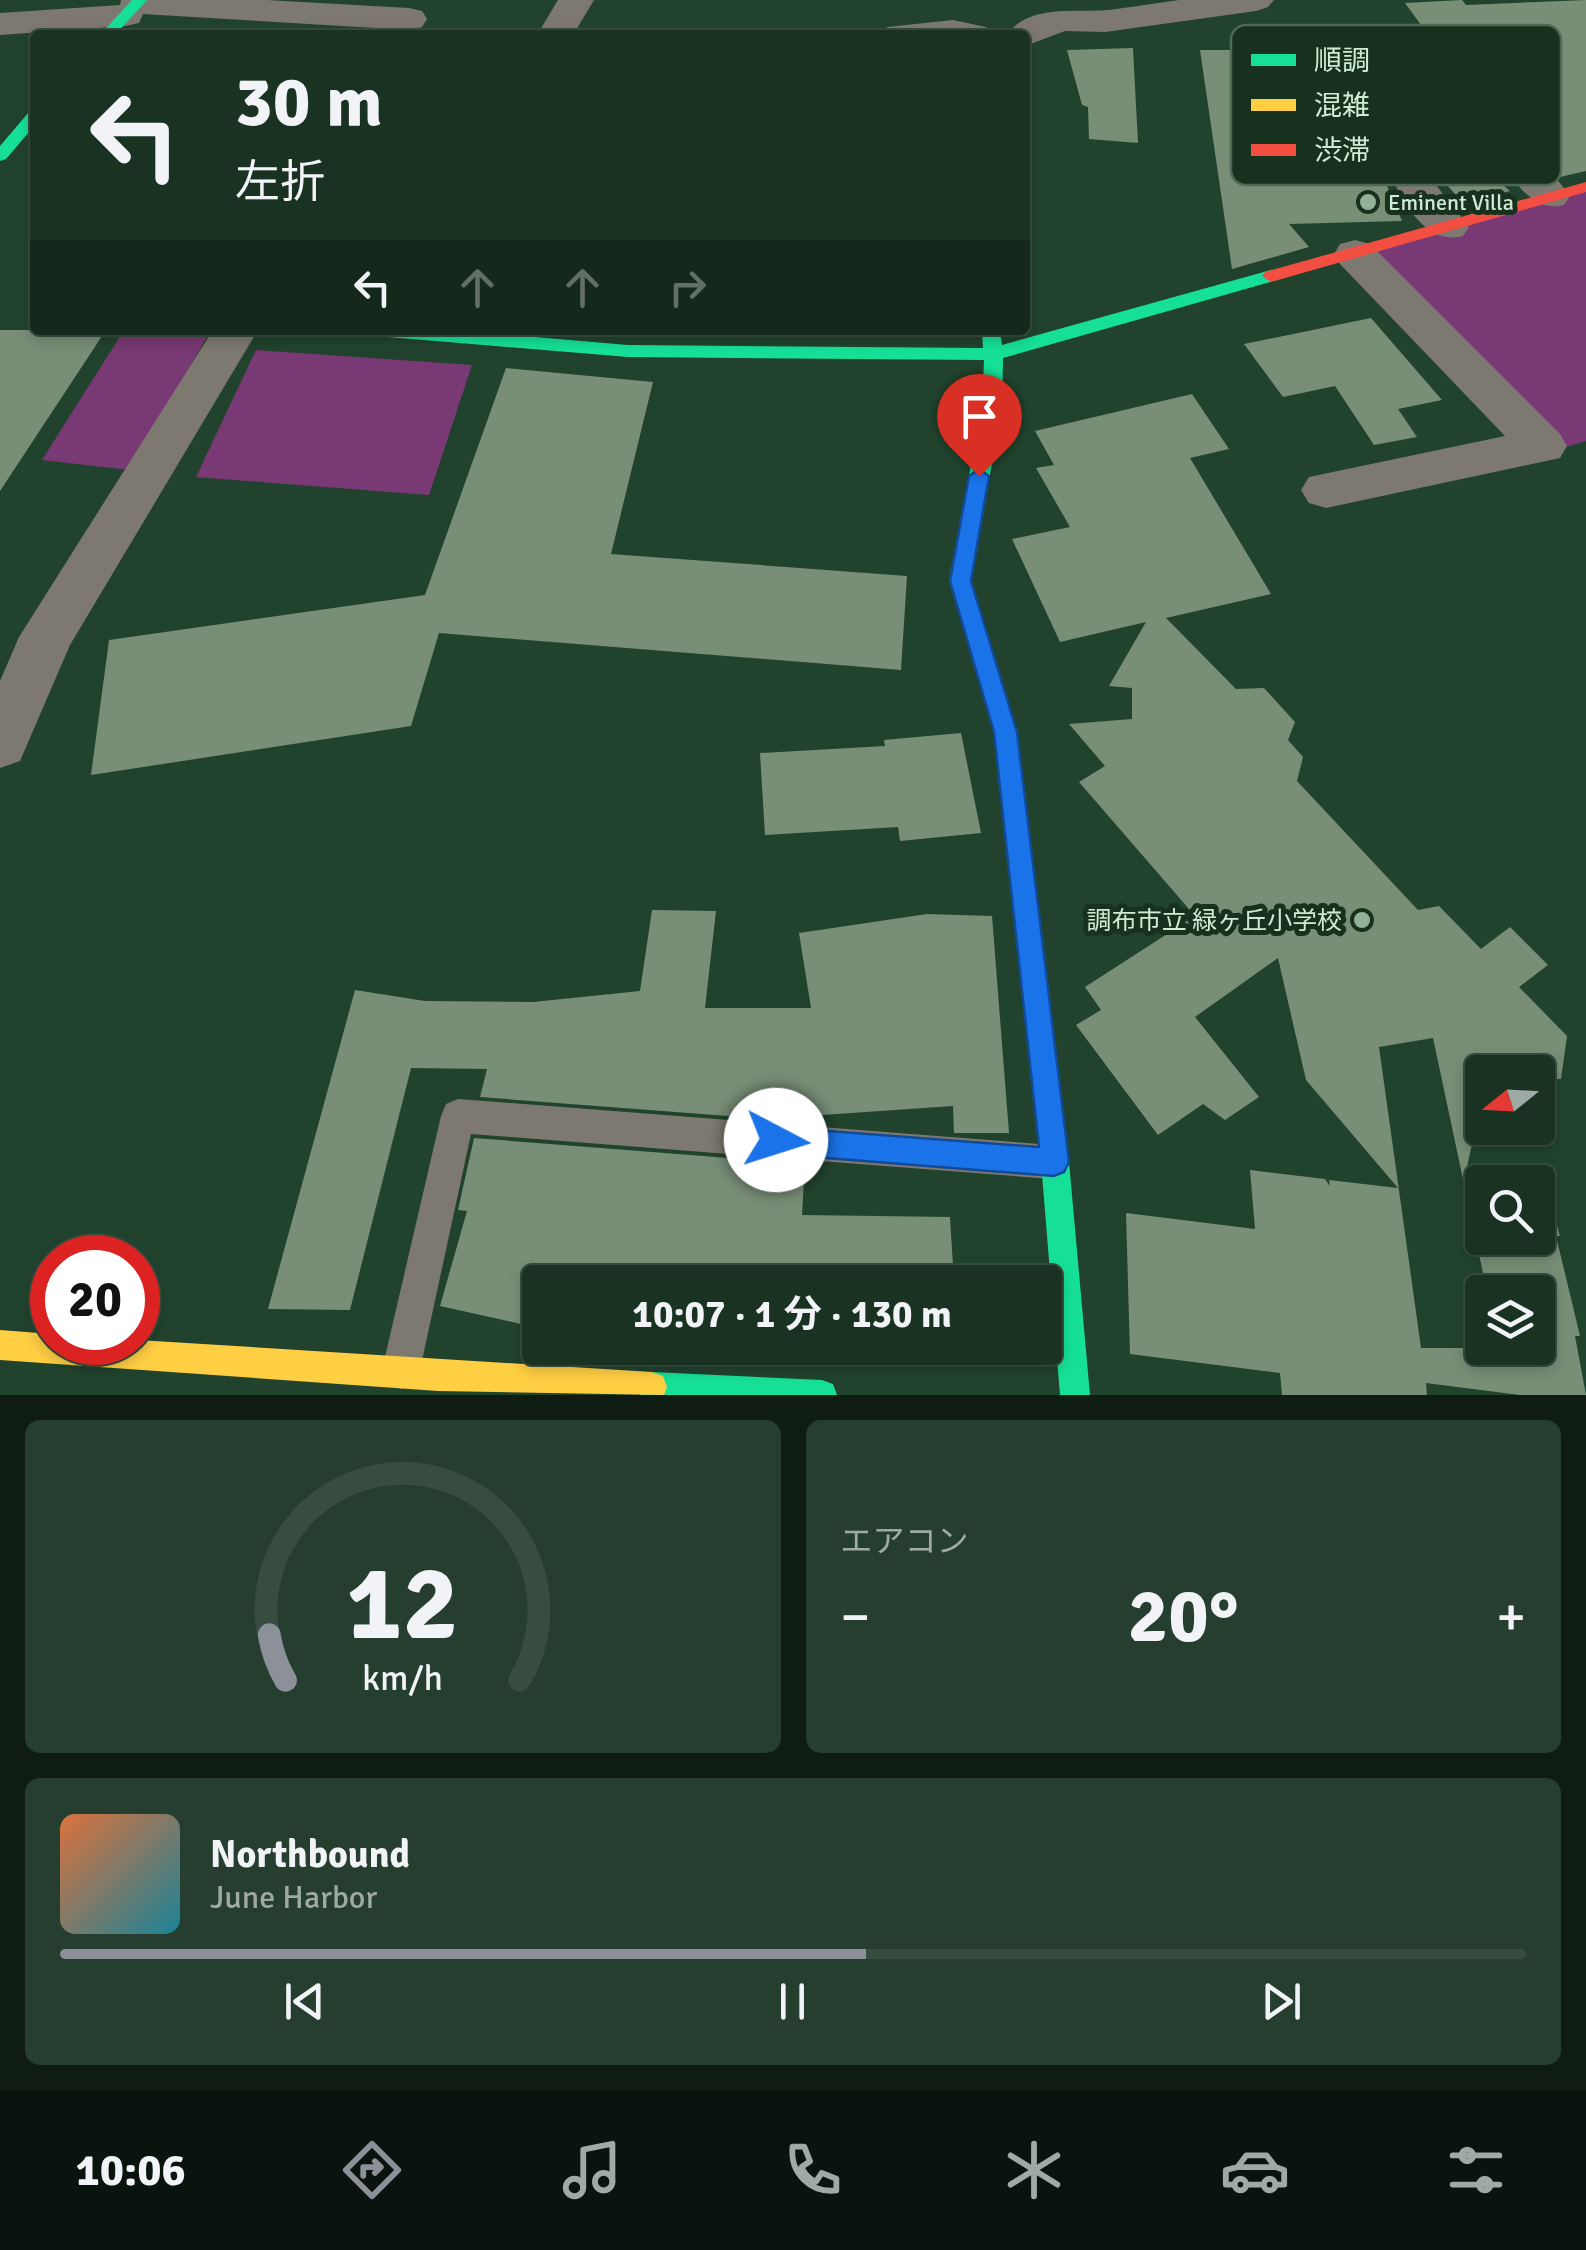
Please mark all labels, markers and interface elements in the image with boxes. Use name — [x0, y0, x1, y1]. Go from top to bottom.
legend — [1231, 25, 1561, 185]
text: 順調 — [1314, 44, 1370, 78]
text: 30 m — [235, 59, 383, 145]
icon: left — [70, 70, 200, 200]
text: 混雑 — [1314, 89, 1370, 123]
text: 渋滞 — [1314, 134, 1370, 168]
text: 左折 — [235, 155, 325, 210]
place label: Eminent Villa — [1388, 189, 1514, 216]
marker: Eminent Villa — [1357, 191, 1379, 213]
icon: left — [345, 260, 400, 315]
icon: ahead — [450, 260, 505, 315]
icon: ahead — [555, 260, 610, 315]
icon: right — [660, 260, 715, 315]
pin — [937, 374, 1022, 477]
icon: arrive — [952, 389, 1007, 444]
place label: 調布市立 緑ヶ丘小学校 — [1086, 905, 1342, 936]
marker: 調布市立 緑ヶ丘小学校 — [1351, 909, 1373, 931]
north arrow — [1465, 1055, 1555, 1145]
map controls — [1465, 1055, 1555, 1365]
position arrow — [724, 1088, 828, 1192]
button: search — [1465, 1165, 1555, 1255]
speed limit sign: 20 — [30, 1235, 160, 1365]
button: layers — [1465, 1275, 1555, 1365]
text: 10:07 · 1 分 · 130 m — [632, 1291, 952, 1338]
text: エアコン — [841, 1522, 969, 1561]
text: 12 — [347, 1540, 459, 1668]
text: 20° — [1128, 1570, 1239, 1663]
text: − — [841, 1583, 870, 1651]
text: + — [1496, 1583, 1526, 1651]
text: km/h — [362, 1656, 443, 1700]
text: Northbound — [210, 1831, 410, 1878]
text: June Harbor — [210, 1878, 377, 1917]
icon: previous — [277, 1974, 332, 2029]
icon: pause — [765, 1974, 820, 2029]
icon: next — [1254, 1974, 1309, 2029]
icon: directions — [337, 2135, 407, 2205]
icon: music — [557, 2135, 627, 2205]
icon: phone — [778, 2135, 848, 2205]
icon: climate — [999, 2135, 1069, 2205]
icon: car — [1220, 2135, 1290, 2205]
icon: filters — [1441, 2135, 1511, 2205]
text: 10:06 — [75, 2143, 186, 2198]

